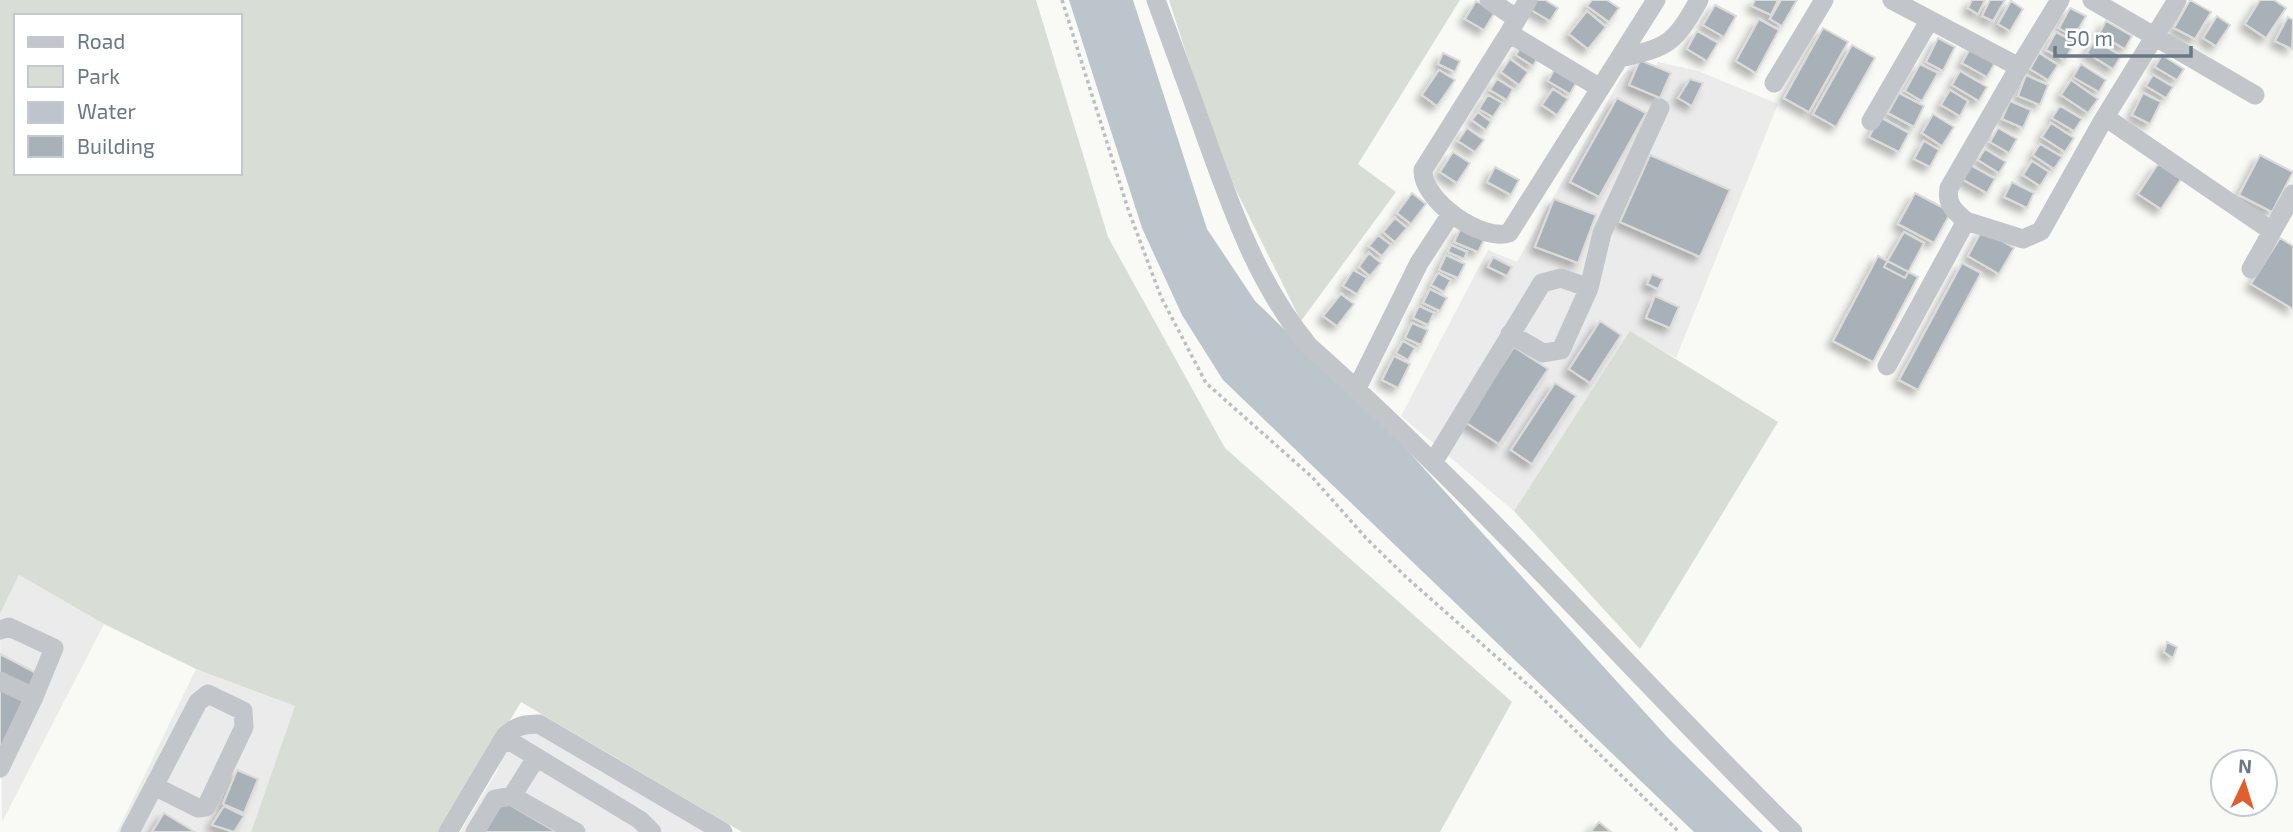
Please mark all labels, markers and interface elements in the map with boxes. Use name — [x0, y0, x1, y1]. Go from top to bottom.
legend — [14, 14, 242, 175]
scale bar — [2055, 14, 2192, 58]
text: 50 m — [2066, 25, 2113, 50]
text: Road — [77, 28, 125, 53]
text: Park — [77, 63, 120, 88]
text: Water — [77, 98, 136, 123]
text: Building — [77, 133, 155, 158]
north arrow — [2209, 748, 2279, 818]
text: N — [2238, 754, 2253, 777]

